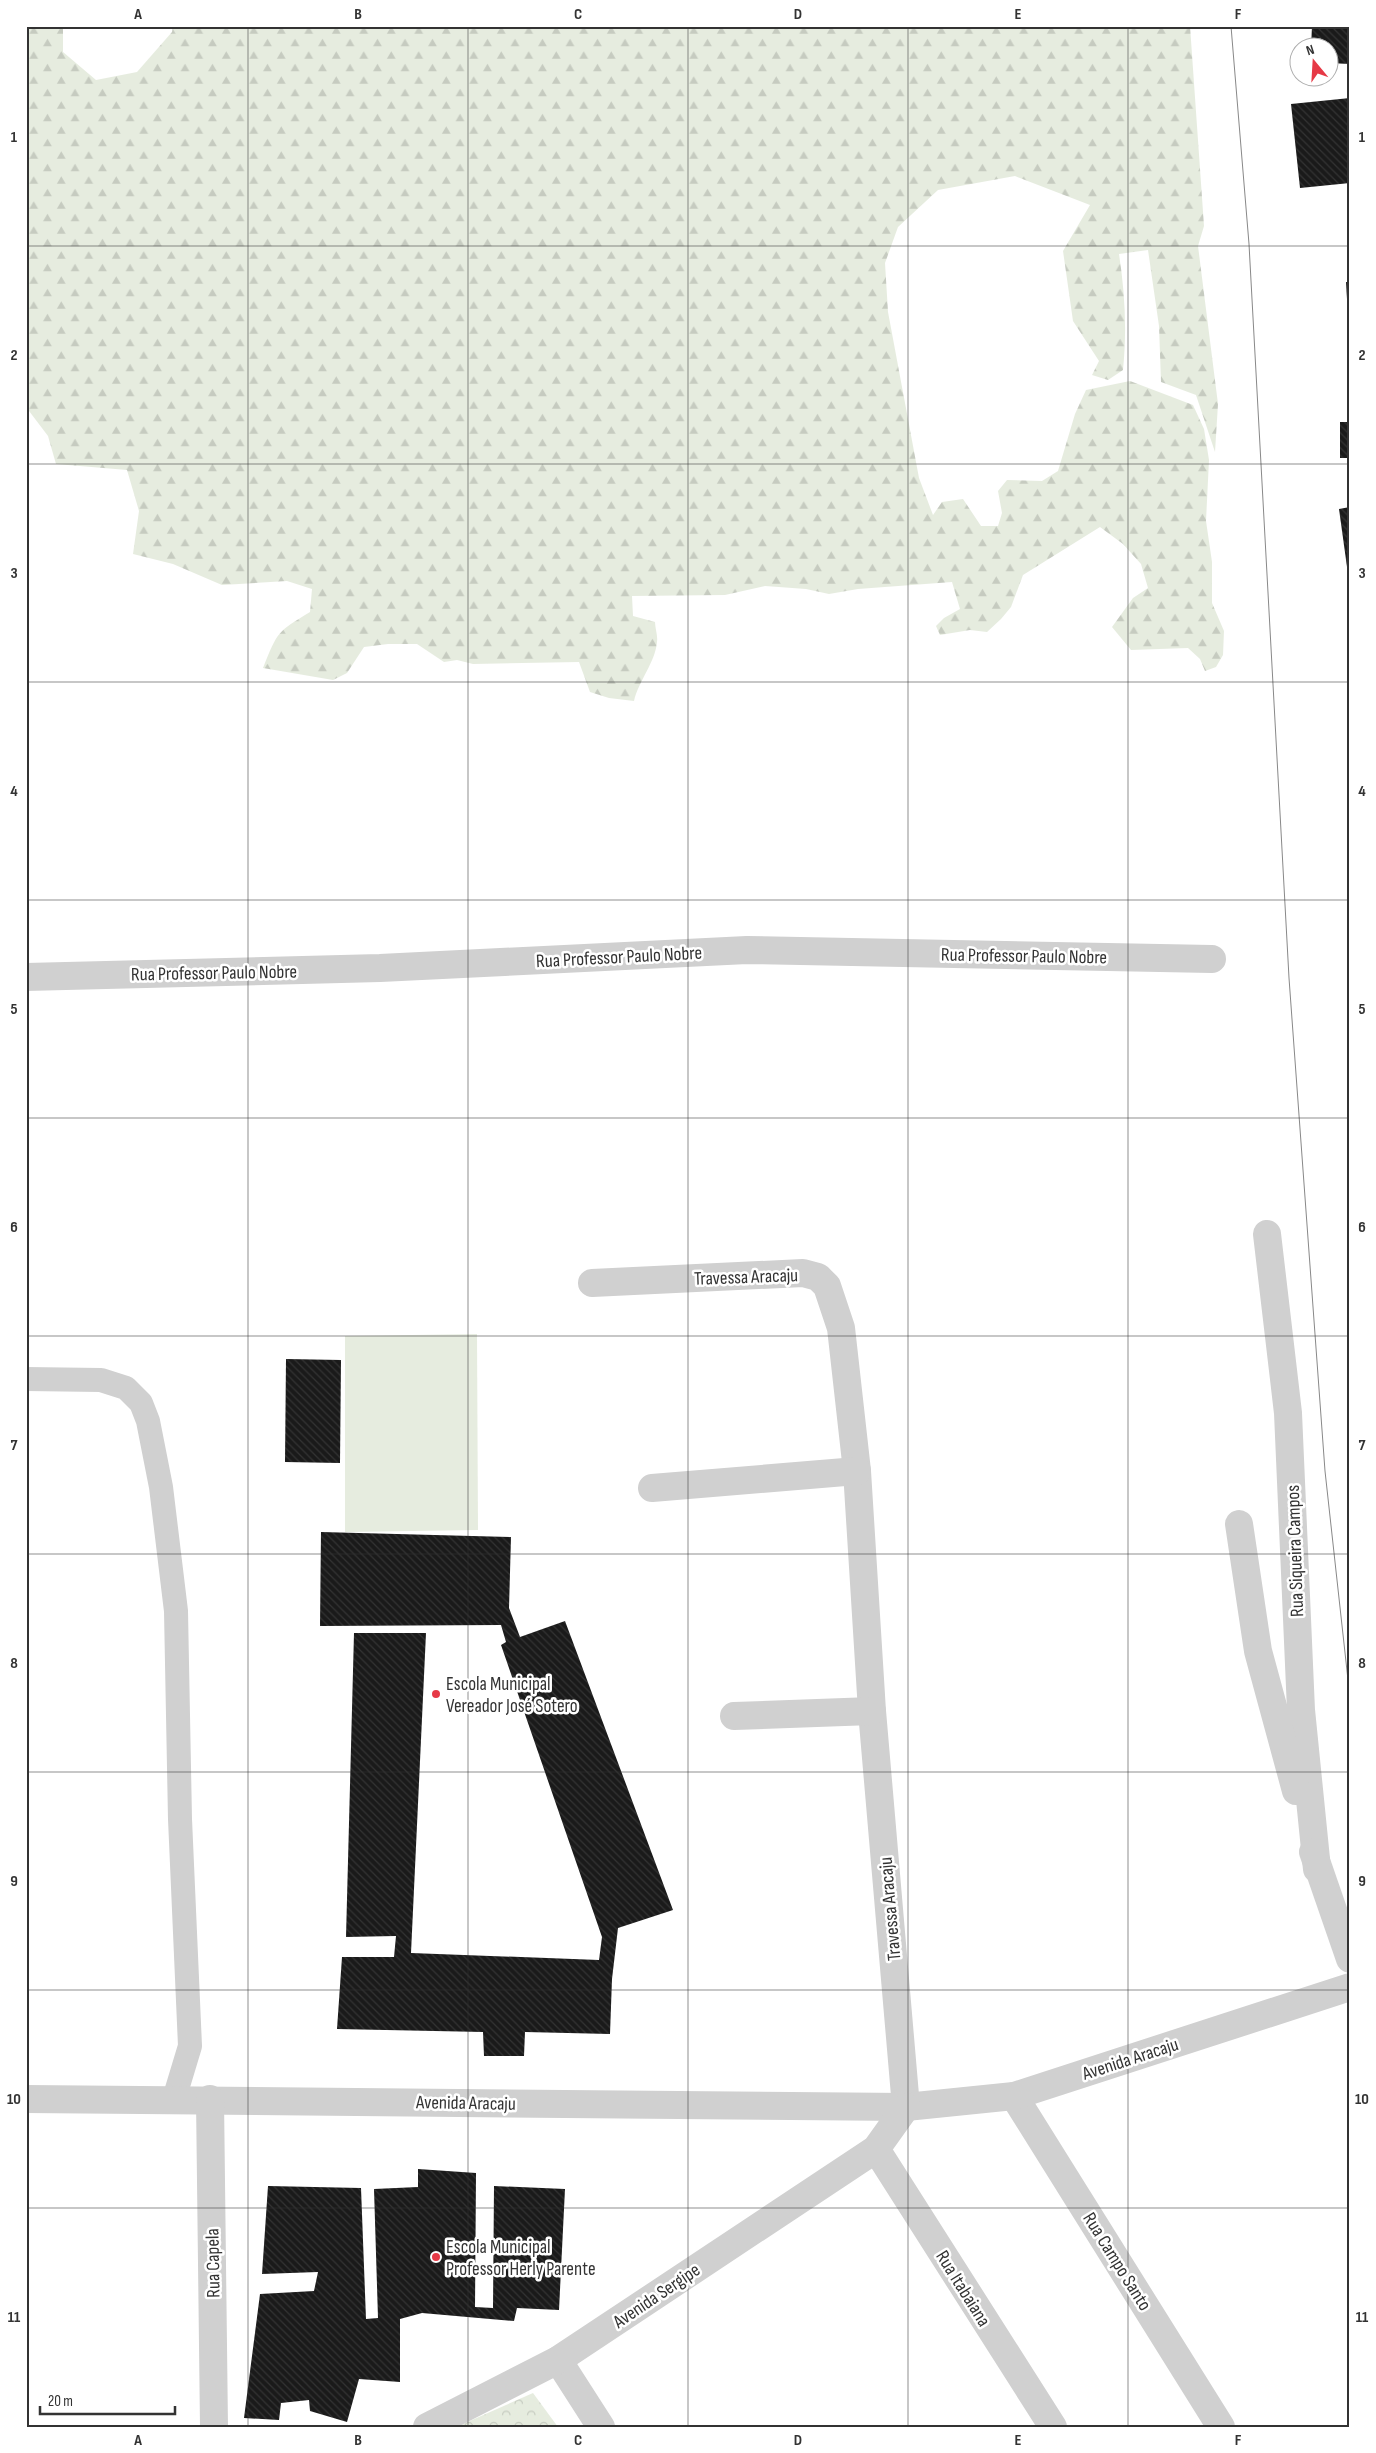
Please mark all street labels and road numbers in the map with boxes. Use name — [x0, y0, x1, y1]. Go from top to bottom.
street label: Rua Professor Paulo Nobre — [535, 942, 703, 973]
street label: Rua Professor Paulo Nobre — [941, 944, 1107, 969]
street label: Rua Professor Paulo Nobre — [131, 961, 297, 986]
street label: Travessa Aracaju — [694, 1264, 798, 1291]
street label: Rua Siqueira Campos — [1282, 1484, 1309, 1617]
street label: Travessa Aracaju — [874, 1856, 906, 1962]
street label: Avenida Aracaju — [1079, 2033, 1181, 2086]
street label: Avenida Aracaju — [415, 2091, 516, 2116]
street label: Rua Campo Santo — [1077, 2208, 1156, 2315]
street label: Rua Capela — [201, 2228, 226, 2298]
street label: Rua Itabaiana — [930, 2246, 995, 2331]
street label: Avenida Sergipe — [608, 2259, 705, 2334]

